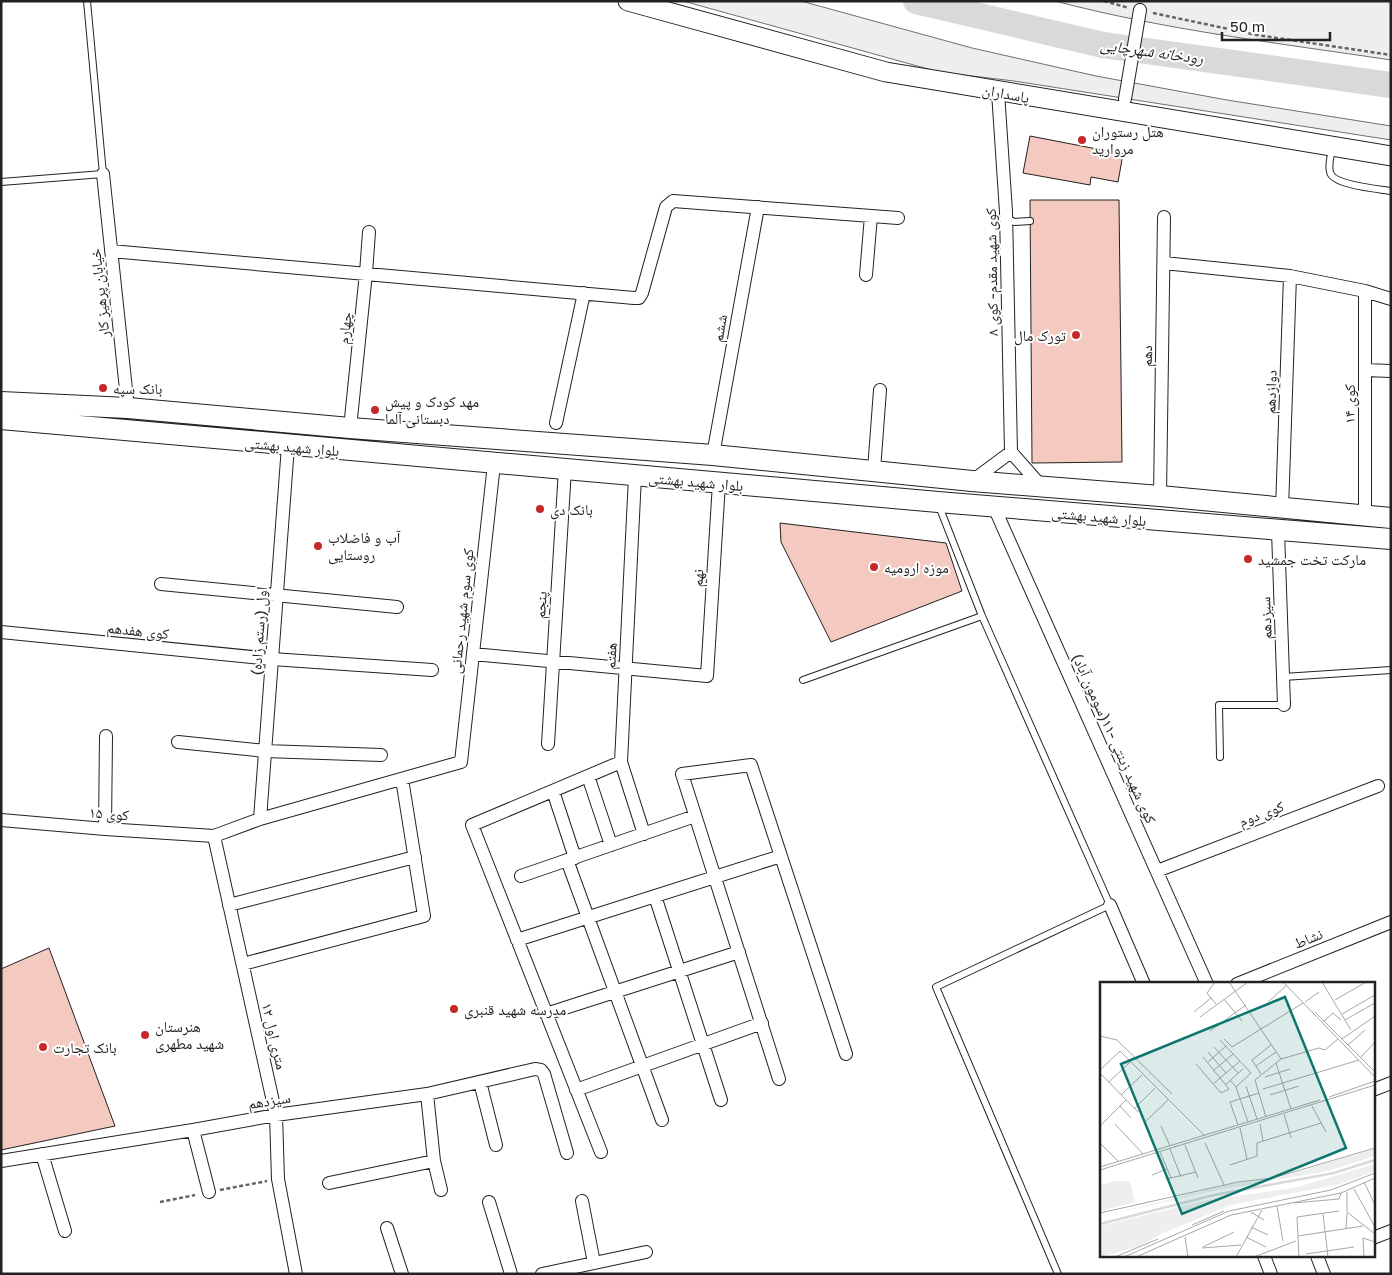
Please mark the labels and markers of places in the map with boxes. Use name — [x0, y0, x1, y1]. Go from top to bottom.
place label: هتل رستوران مروارید — [1092, 122, 1164, 158]
marker: هتل رستوران مروارید — [1076, 134, 1088, 146]
place label: تورک مال — [1014, 326, 1067, 346]
marker: تورک مال — [1070, 329, 1082, 341]
place label: بانک سپه — [113, 379, 163, 398]
marker: بانک سپه — [97, 382, 109, 394]
place label: مهد کودک و پیش دبستانی آلما — [385, 392, 479, 429]
marker: مهد کودک و پیش دبستانی آلما — [369, 404, 381, 416]
place label: بانک دی — [550, 500, 593, 520]
marker: بانک دی — [534, 503, 546, 515]
place label: آب و فاضلاب روستایی — [328, 528, 401, 565]
marker: آب و فاضلاب روستایی — [312, 540, 324, 552]
place label: مارکت تخت جمشید — [1258, 550, 1366, 569]
marker: مارکت تخت جمشید — [1242, 553, 1254, 565]
place label: موزه ارومیه — [884, 558, 949, 577]
marker: موزه ارومیه — [868, 561, 880, 573]
place label: مدرسه شهید قنبری — [464, 1000, 567, 1020]
marker: مدرسه شهید قنبری — [448, 1003, 460, 1015]
place label: هنرستان شهید مطهری — [155, 1017, 224, 1054]
marker: هنرستان شهید مطهری — [139, 1029, 151, 1041]
place label: بانک تجارت — [53, 1038, 117, 1057]
marker: بانک تجارت — [37, 1041, 49, 1053]

